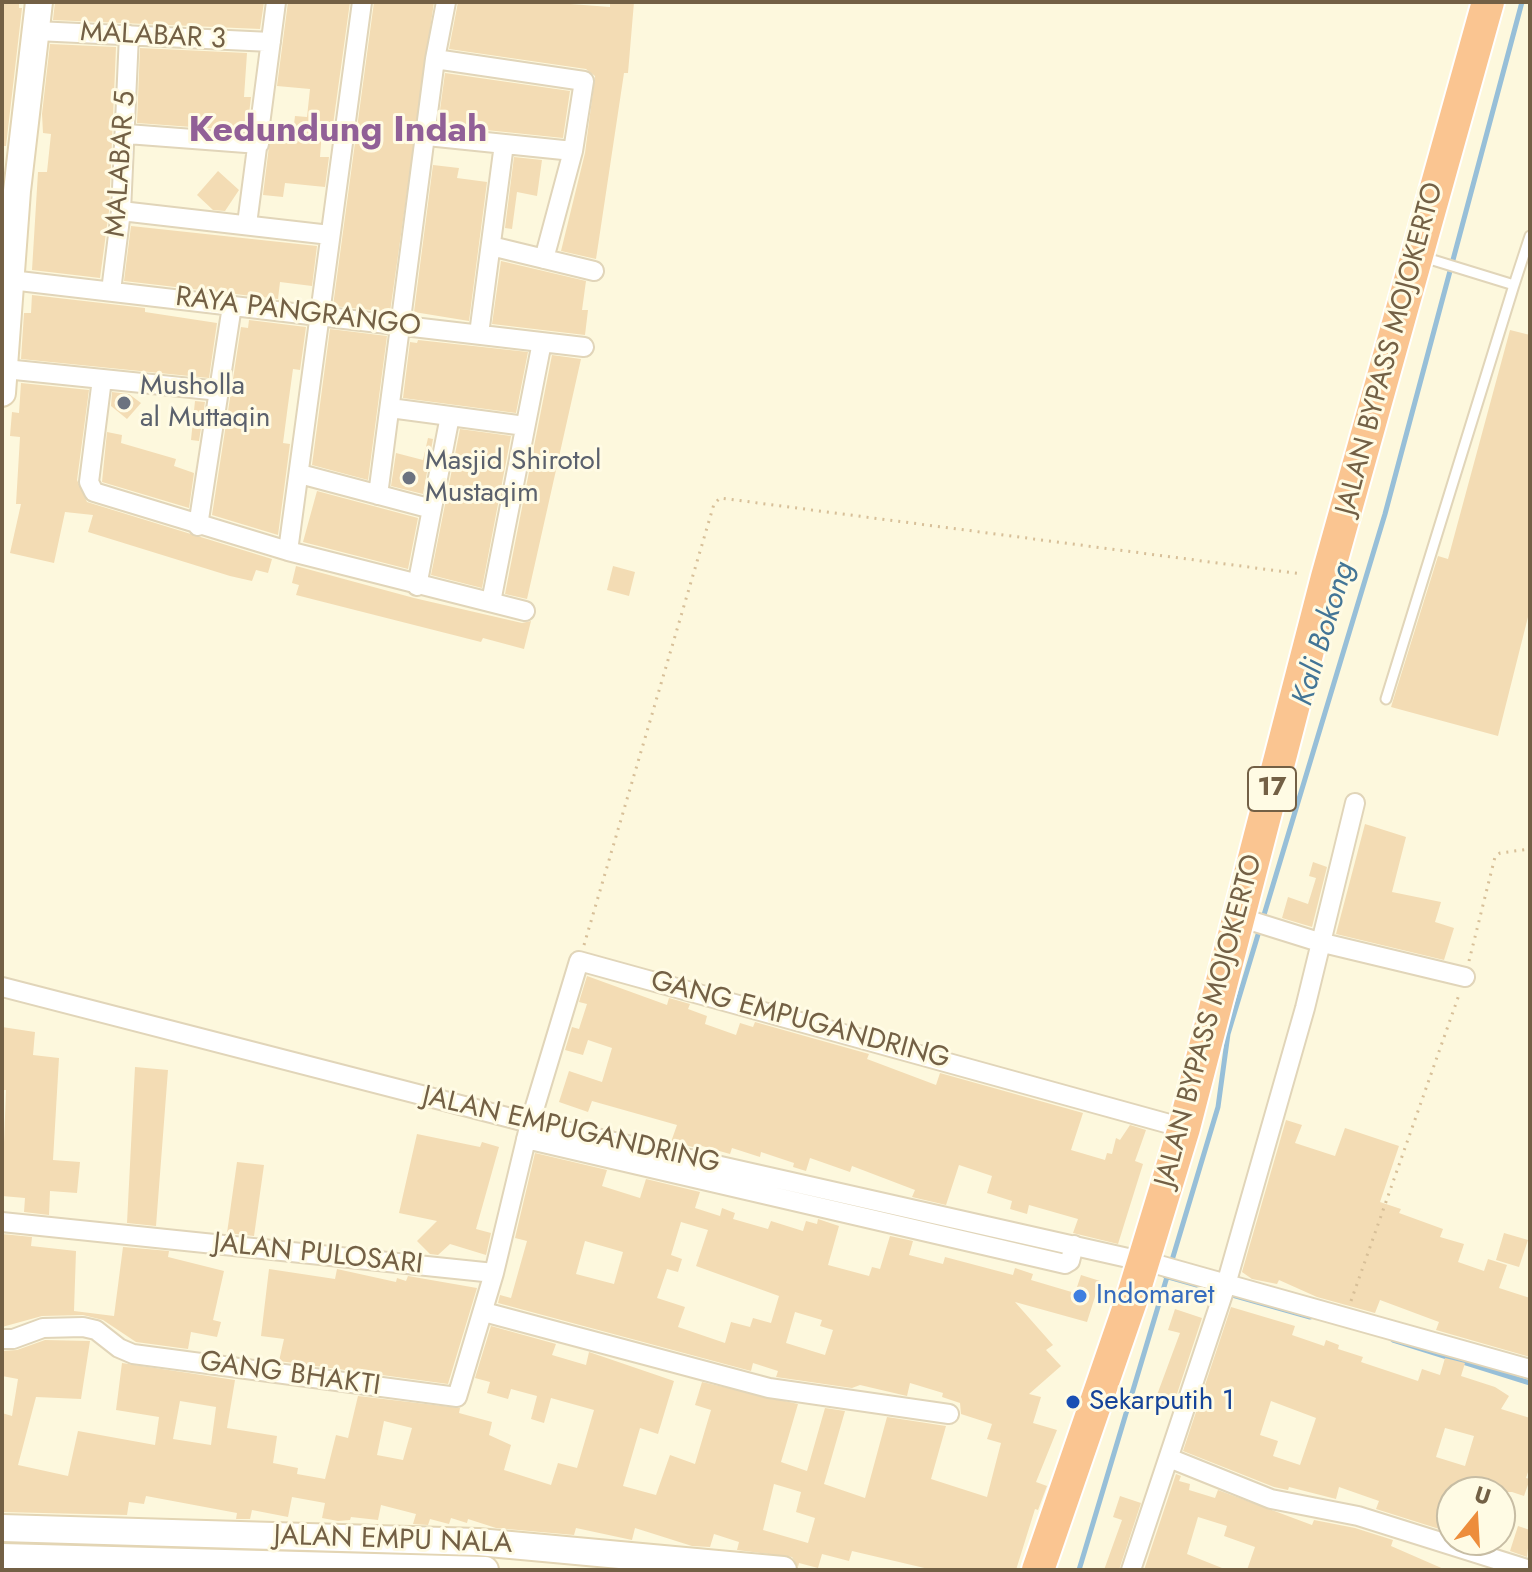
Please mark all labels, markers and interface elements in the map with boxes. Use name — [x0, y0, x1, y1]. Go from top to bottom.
street label: MALABAR 3 — [79, 16, 227, 58]
street label: MALABAR 5 — [100, 90, 144, 238]
district label: Kedundung Indah — [188, 110, 488, 154]
street label: JALAN BYPASS MOJOKERTO — [1330, 179, 1452, 519]
street label: RAYA PANGRANGO — [173, 281, 423, 345]
place label: Musholla al Muttaqin — [140, 370, 271, 436]
marker: Musholla al Muttaqin — [115, 394, 133, 412]
place label: Masjid Shirotol Mustaqim — [425, 445, 601, 511]
marker: Masjid Shirotol Mustaqim — [400, 469, 418, 487]
water label: Kali Bokong — [1286, 558, 1364, 710]
road number: 17 — [1248, 767, 1296, 811]
street label: JALAN BYPASS MOJOKERTO — [1149, 851, 1271, 1191]
street label: GANG EMPUGANDRING — [647, 965, 953, 1077]
street label: JALAN EMPUGANDRING — [419, 1080, 723, 1182]
street label: JALAN PULOSARI — [212, 1227, 424, 1283]
place label: Indomaret — [1096, 1279, 1214, 1313]
marker: Indomaret — [1071, 1287, 1089, 1305]
street label: GANG BHAKTI — [198, 1346, 382, 1404]
place label: Sekarputih 1 — [1089, 1385, 1235, 1419]
marker: Sekarputih 1 — [1064, 1393, 1082, 1411]
north arrow — [1436, 1476, 1516, 1556]
text: U — [1471, 1477, 1495, 1513]
street label: JALAN EMPU NALA — [273, 1520, 513, 1562]

